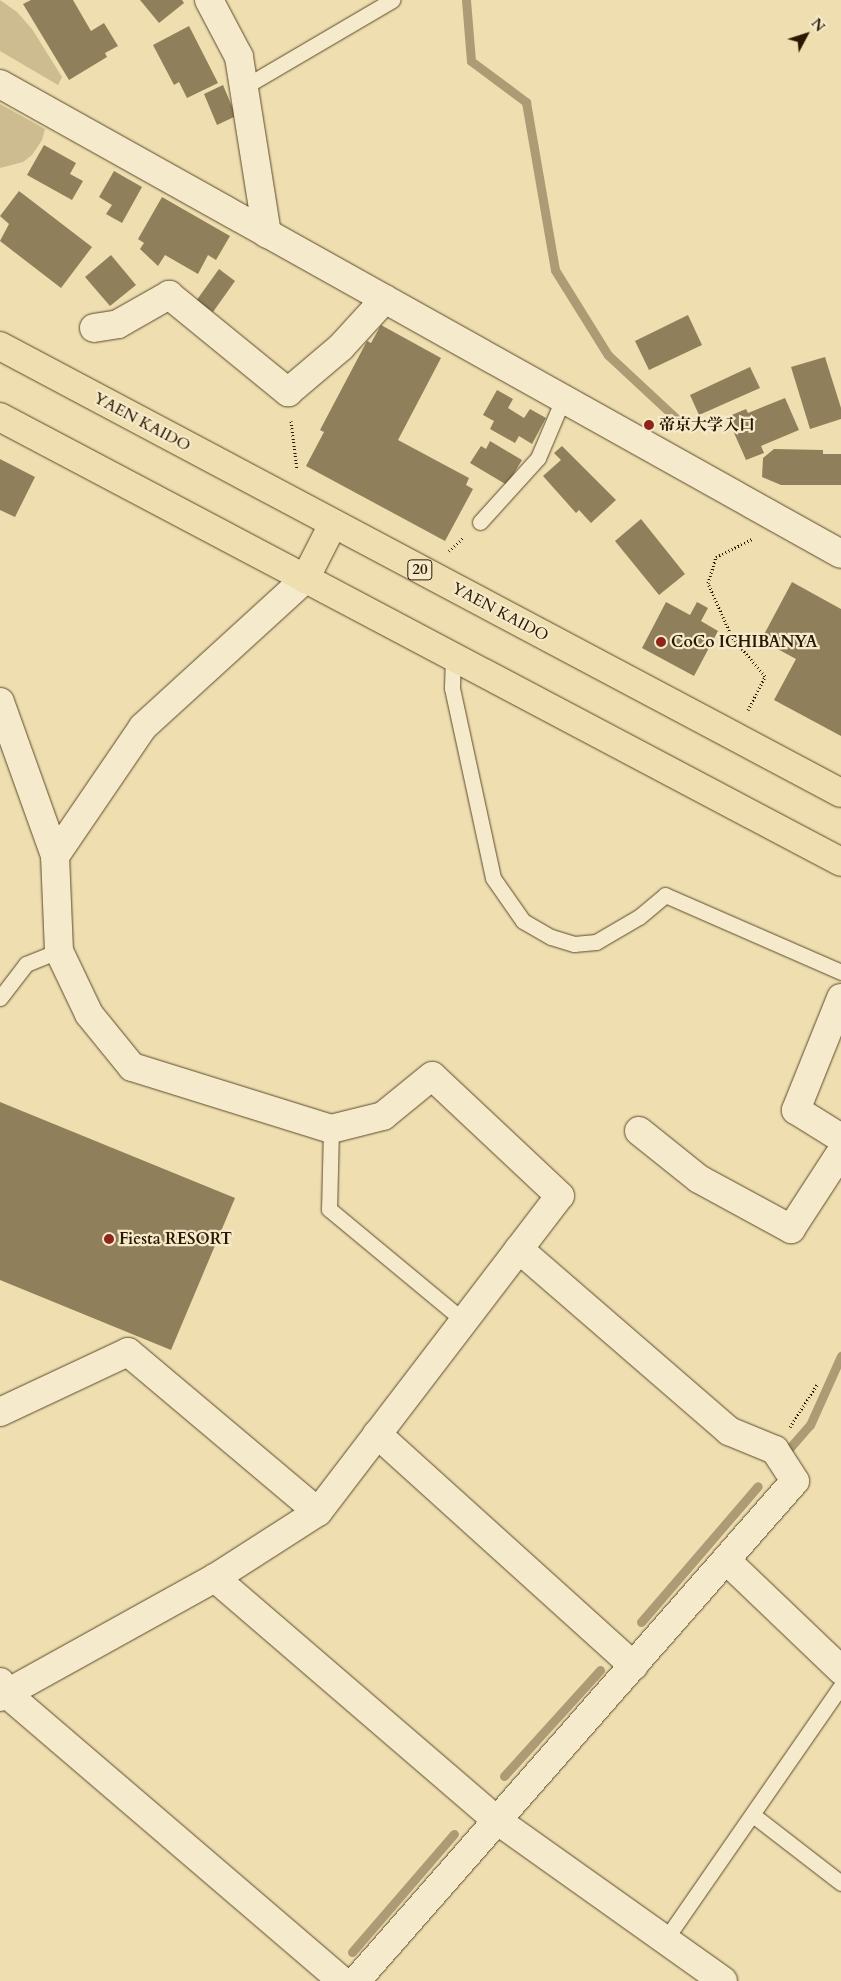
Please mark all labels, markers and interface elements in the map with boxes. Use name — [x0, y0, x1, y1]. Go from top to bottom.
north arrow — [781, 10, 831, 60]
text: N — [807, 14, 829, 36]
street label: YAEN KAIDO — [90, 388, 194, 456]
place label: 帝京大学入口 — [659, 415, 755, 435]
marker: 帝京大学入口 — [643, 419, 655, 431]
road number: 20 — [406, 558, 434, 582]
street label: YAEN KAIDO — [448, 578, 552, 646]
place label: CoCo ICHIBANYA — [671, 632, 818, 652]
marker: CoCo ICHIBANYA — [655, 636, 667, 648]
place label: Fiesta RESORT — [119, 1229, 232, 1249]
marker: Fiesta RESORT — [103, 1233, 115, 1245]

